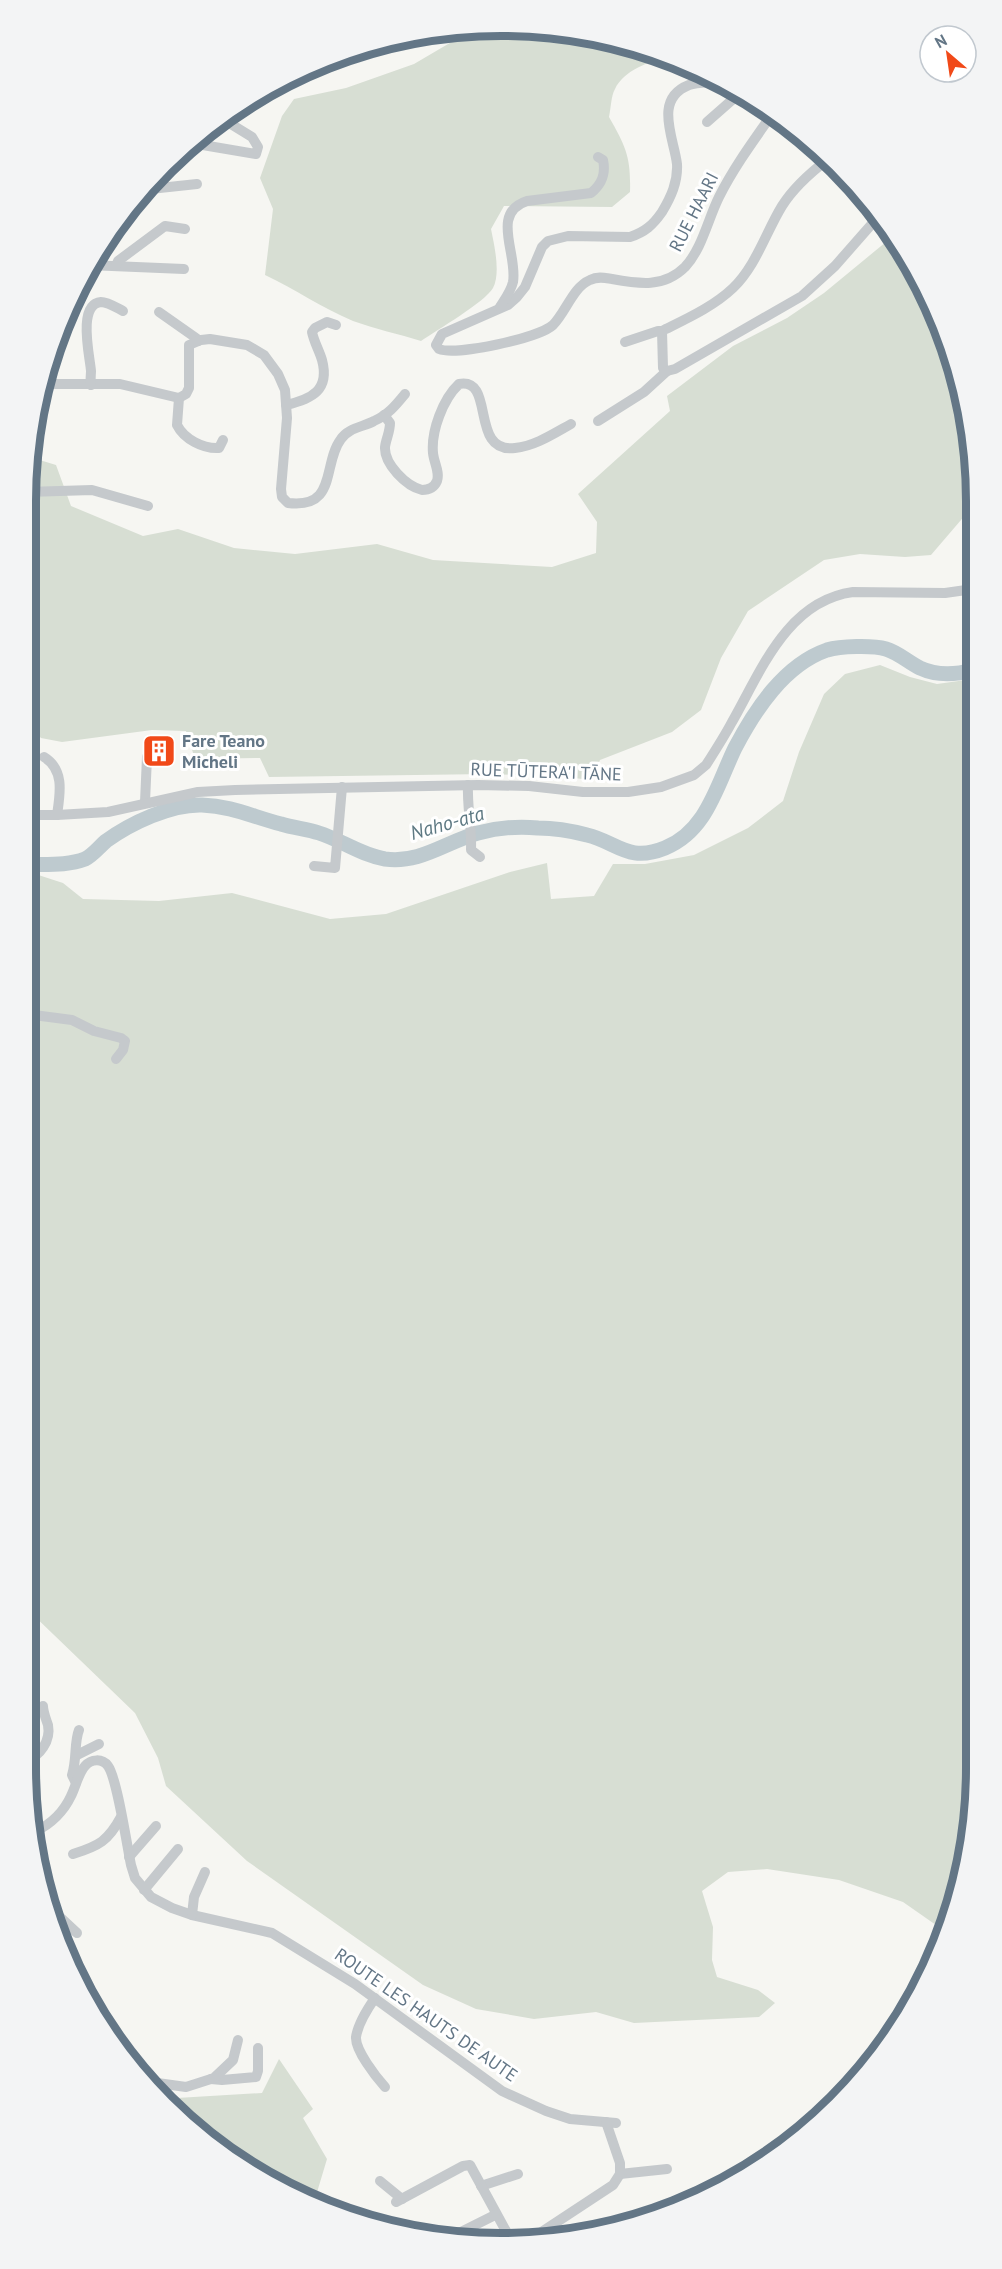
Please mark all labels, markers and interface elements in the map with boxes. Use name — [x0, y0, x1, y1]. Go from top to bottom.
north arrow — [918, 24, 978, 84]
text: N — [931, 30, 950, 52]
street label: RUE HAARI — [664, 168, 723, 255]
place label: Fare Teano Micheli — [182, 729, 265, 773]
building icon: Fare Teano Micheli — [141, 733, 177, 769]
street label: RUE TŪTERA'I TĀNE — [470, 757, 622, 786]
water label: Naho-ata — [407, 800, 487, 846]
street label: ROUTE LES HAUTS DE AUTE — [330, 1943, 522, 2087]

